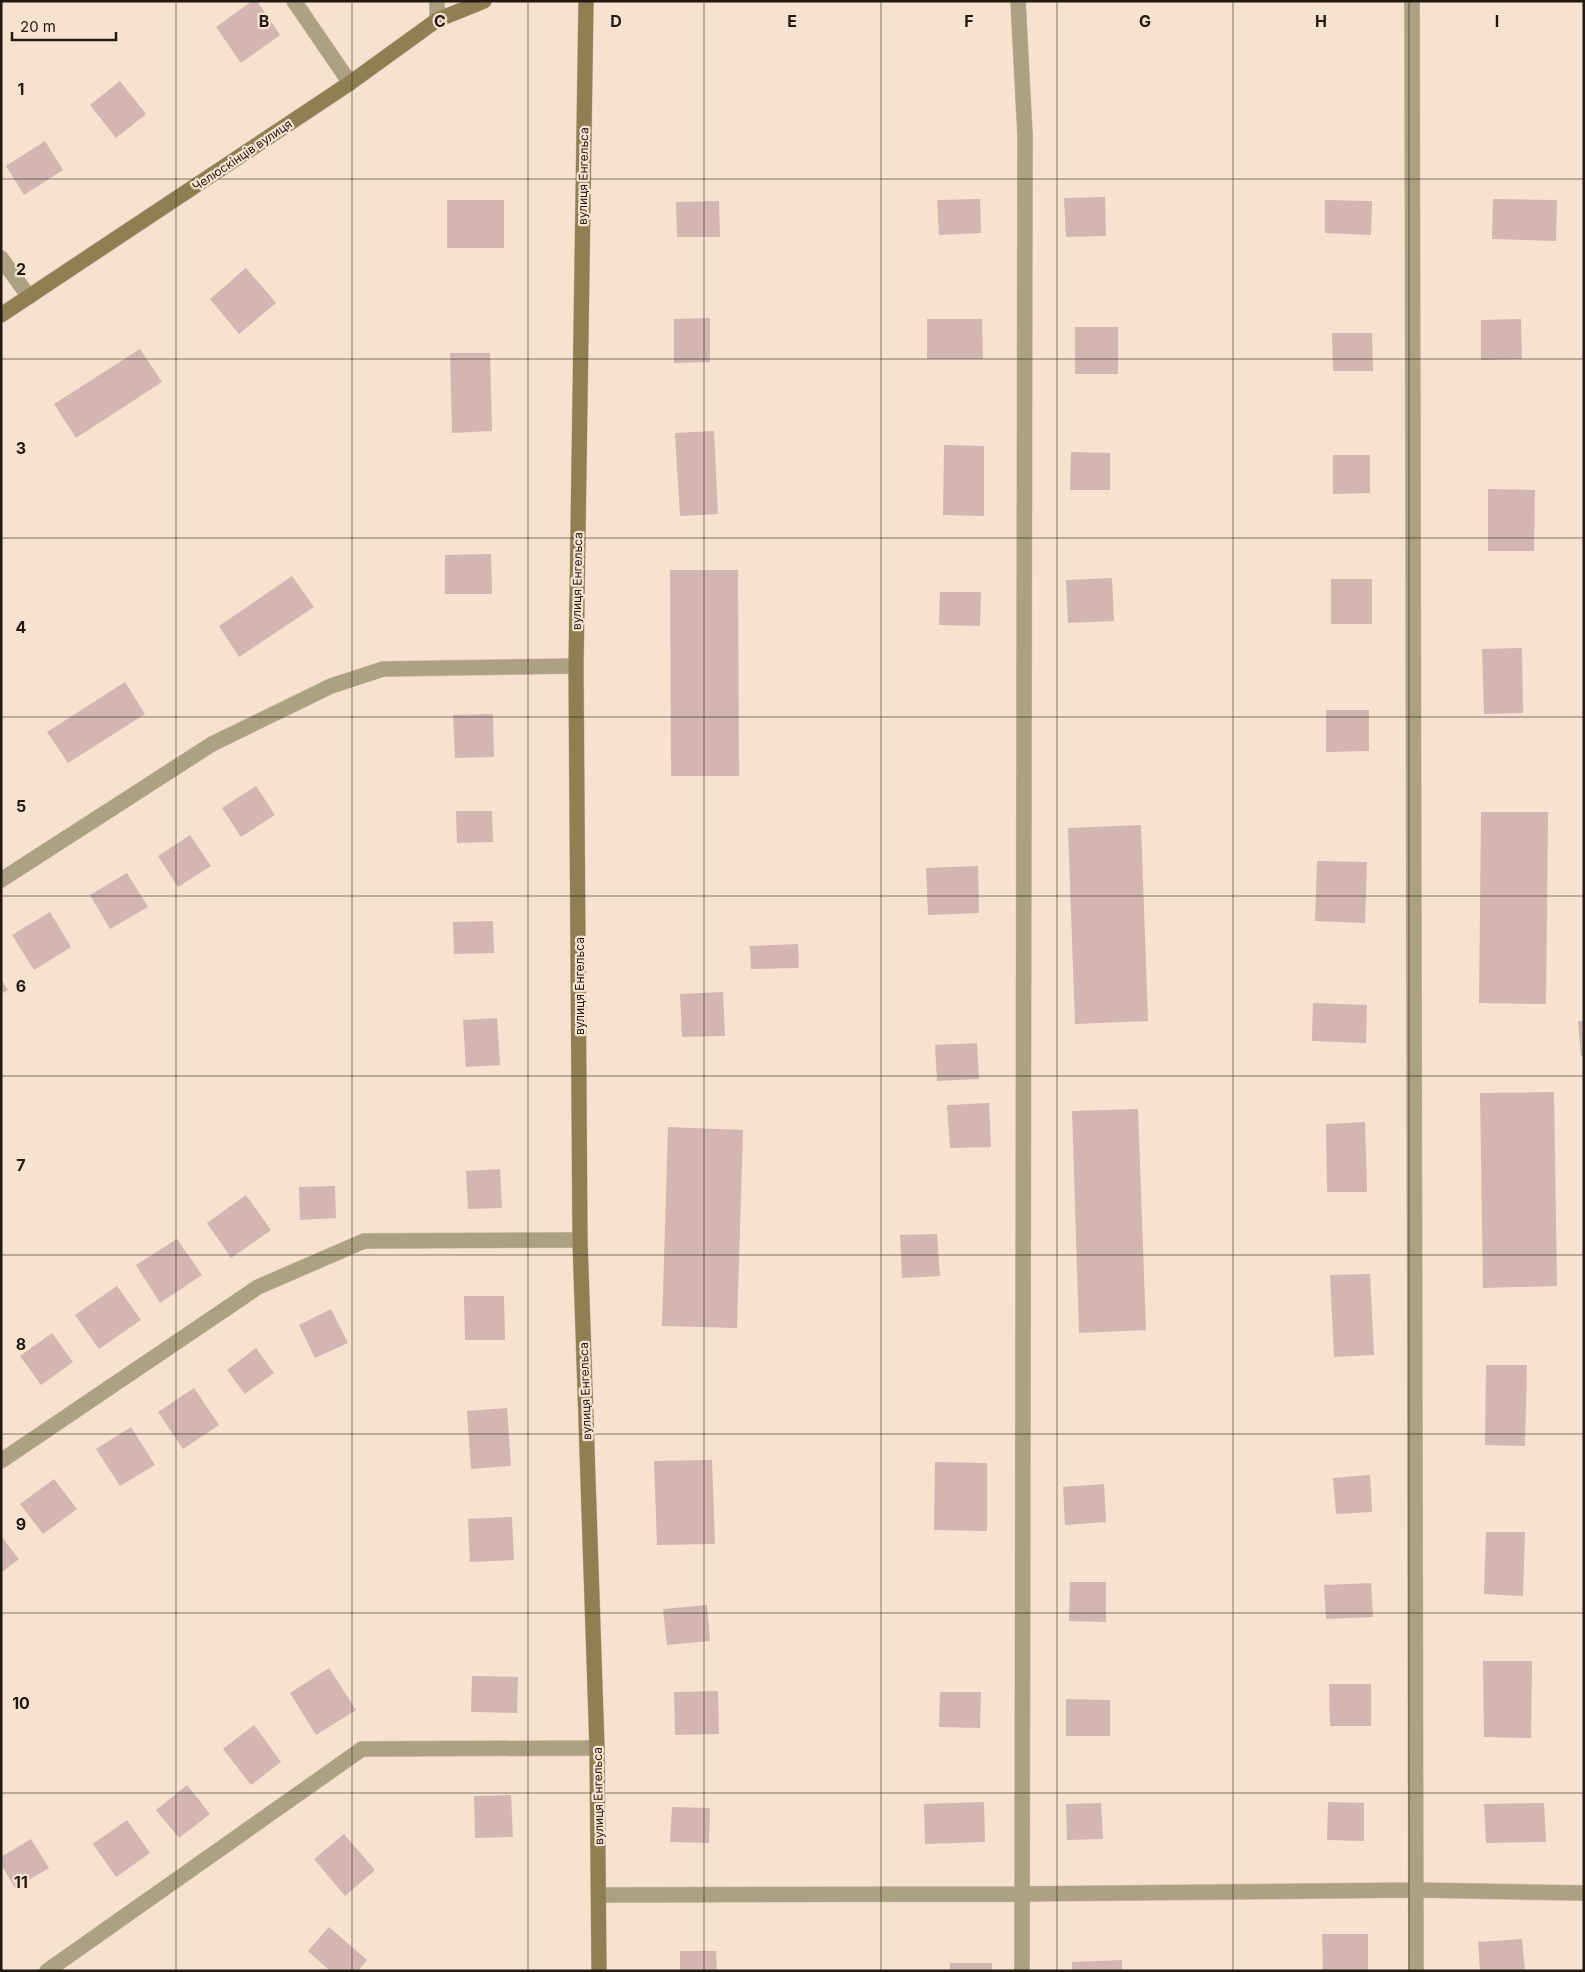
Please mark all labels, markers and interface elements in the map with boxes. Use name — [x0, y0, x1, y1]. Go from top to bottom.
scale bar — [12, 10, 116, 42]
text: B — [259, 11, 269, 31]
text: C — [434, 11, 446, 31]
text: D — [610, 11, 622, 31]
text: E — [787, 11, 797, 31]
text: F — [964, 11, 974, 31]
text: G — [1139, 11, 1151, 31]
text: H — [1315, 11, 1327, 31]
text: I — [1495, 11, 1499, 31]
text: 20 m — [20, 17, 56, 36]
text: 1 — [18, 79, 24, 99]
street label: Челюскінців вулиця — [189, 116, 295, 194]
street label: вулиця Енгельса — [575, 127, 591, 225]
text: 2 — [16, 259, 26, 279]
text: 3 — [16, 438, 26, 458]
street label: вулиця Енгельса — [569, 532, 585, 630]
text: 4 — [16, 617, 27, 637]
text: 5 — [16, 796, 26, 816]
street label: вулиця Енгельса — [572, 937, 587, 1035]
text: 6 — [16, 976, 26, 996]
text: 7 — [16, 1155, 26, 1175]
text: 8 — [16, 1334, 26, 1354]
street label: вулиця Енгельса — [576, 1342, 594, 1440]
text: 9 — [16, 1514, 26, 1534]
text: 10 — [12, 1693, 30, 1713]
street label: вулиця Енгельса — [590, 1747, 606, 1845]
text: 11 — [14, 1872, 28, 1892]

